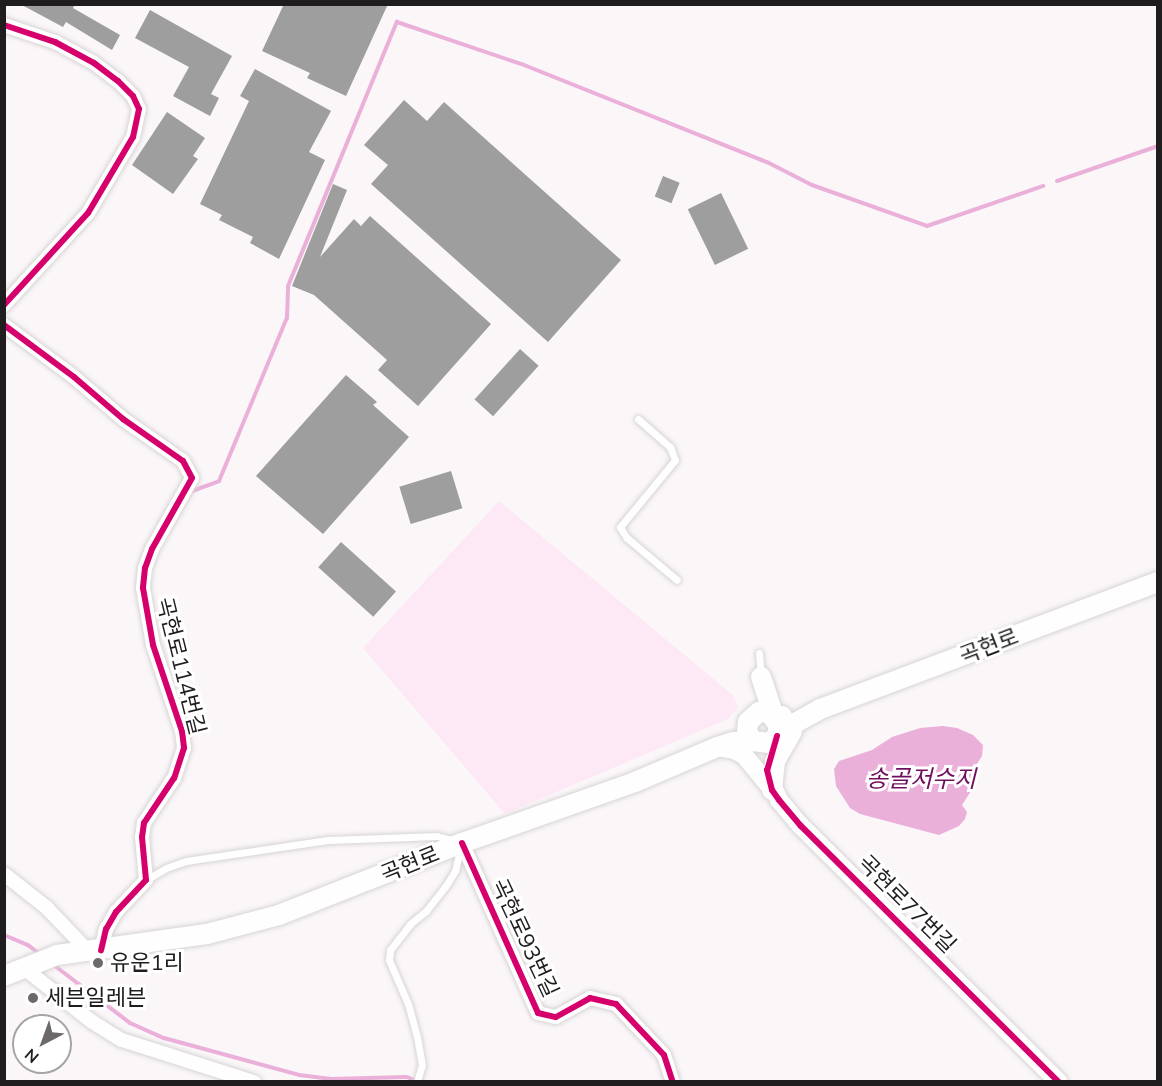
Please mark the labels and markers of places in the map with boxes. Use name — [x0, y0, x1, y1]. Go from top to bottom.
place label: 유운1리 — [110, 950, 184, 976]
marker: 유운1리 — [91, 956, 105, 970]
place label: 세븐일레븐 — [45, 985, 146, 1011]
marker: 세븐일레븐 — [26, 991, 40, 1005]

